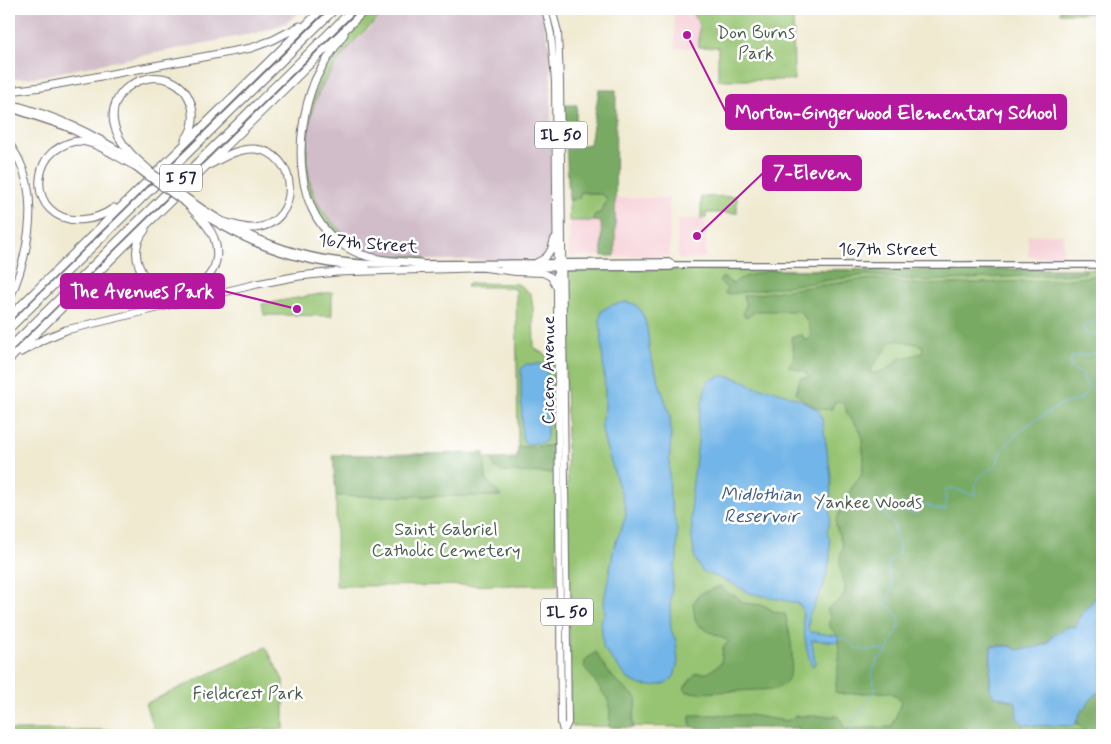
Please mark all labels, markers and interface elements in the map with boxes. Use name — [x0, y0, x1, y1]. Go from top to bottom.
park label: Don Burns Park — [717, 21, 795, 66]
callout: Morton-Gingerwood Elementary School — [726, 95, 1066, 129]
text: Morton-Gingerwood Elementary School — [735, 101, 1057, 129]
road number: IL 50 — [535, 122, 587, 148]
callout: 7-Eleven — [763, 156, 861, 190]
text: 7-Eleven — [773, 161, 851, 186]
road number: I 57 — [160, 164, 202, 192]
street label: 167th Street — [317, 229, 419, 259]
street label: 167th Street — [838, 238, 938, 262]
callout: The Avenues Park — [61, 274, 224, 308]
text: The Avenues Park — [70, 280, 214, 305]
street label: Cicero Avenue — [537, 315, 561, 424]
water label: Midlothian Reservoir — [720, 482, 802, 529]
park label: Yankee Woods — [814, 491, 922, 515]
park label: Saint Gabriel Catholic Cemetery — [371, 518, 521, 563]
road number: IL 50 — [541, 598, 593, 626]
park label: Fieldcrest Park — [193, 682, 304, 706]

